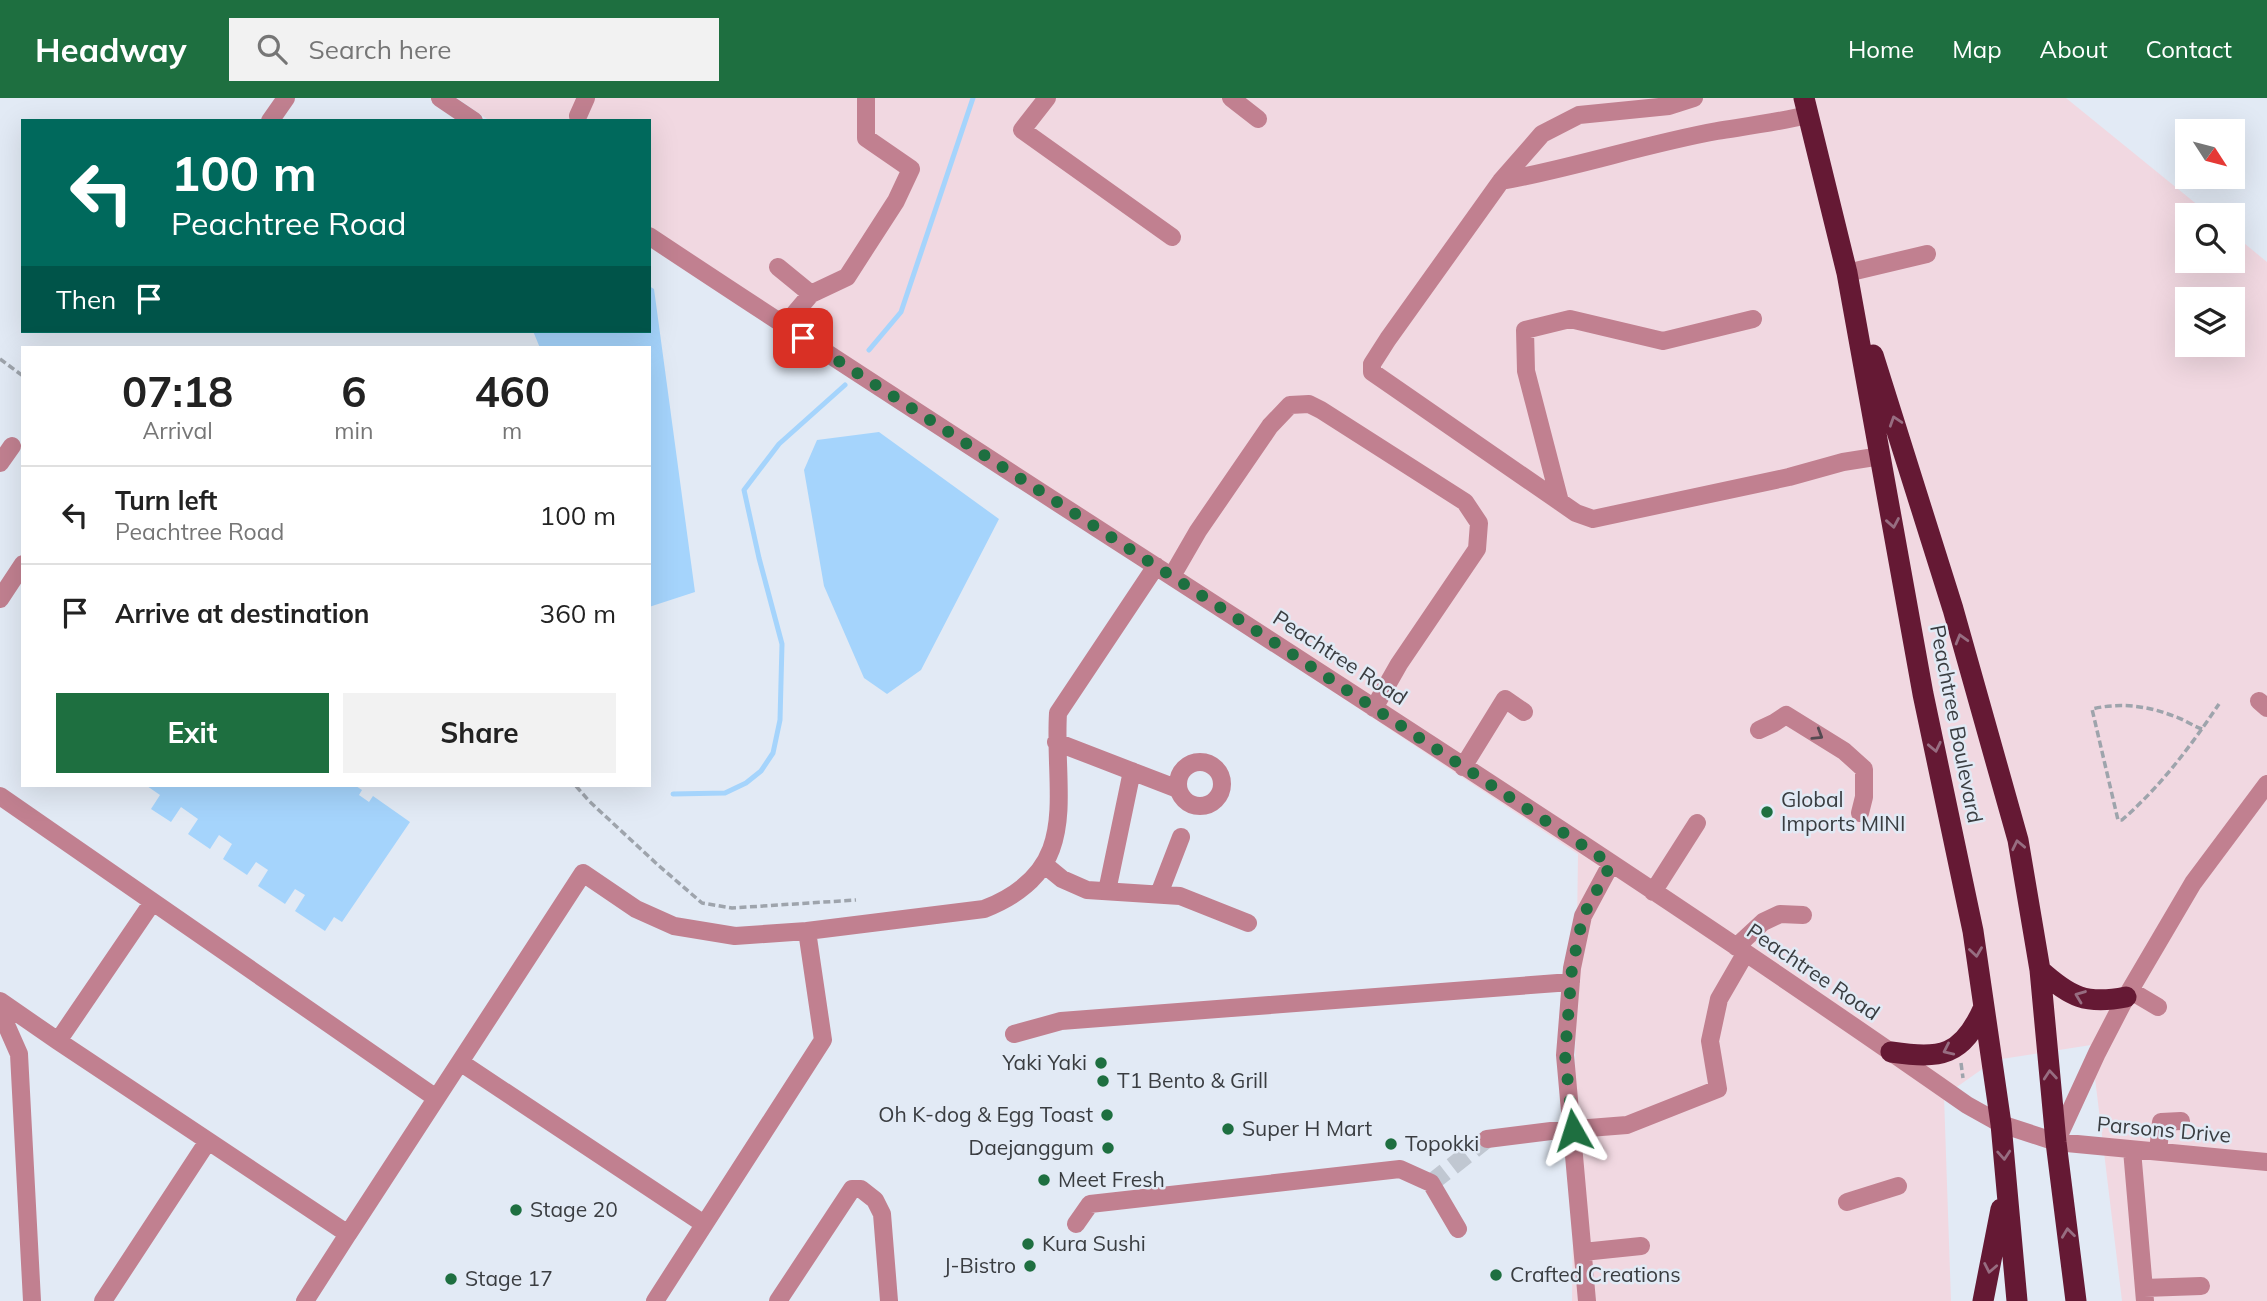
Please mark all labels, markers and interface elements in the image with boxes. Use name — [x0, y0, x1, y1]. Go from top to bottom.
search box — [229, 18, 719, 81]
text: Headway — [35, 29, 187, 70]
icon: search — [253, 30, 291, 68]
text: Search here — [309, 33, 451, 66]
text: Home — [1848, 34, 1914, 64]
text: Map — [1952, 34, 2002, 64]
text: About — [2040, 34, 2108, 64]
text: Contact — [2146, 34, 2232, 64]
north arrow — [2175, 119, 2245, 189]
map controls — [2175, 119, 2245, 357]
text: 100 m — [171, 142, 317, 203]
icon: left — [56, 147, 147, 238]
text: Peachtree Road — [171, 203, 407, 243]
button: search — [2175, 203, 2245, 273]
icon: arrive — [130, 280, 168, 318]
text: Then — [56, 283, 116, 316]
button: layers — [2175, 287, 2245, 357]
pin — [773, 308, 833, 368]
icon: arrive — [784, 319, 822, 357]
text: 07:18 — [122, 365, 233, 418]
text: 6 — [341, 365, 366, 418]
text: 460 — [474, 365, 550, 418]
text: Arrival — [142, 416, 213, 445]
text: min — [334, 416, 373, 445]
text: m — [502, 416, 522, 445]
one-way arrow — [1889, 416, 1903, 428]
text: Turn left — [115, 484, 217, 517]
icon: left — [56, 496, 94, 534]
text: 100 m — [540, 499, 616, 532]
text: Peachtree Road — [115, 517, 284, 546]
one-way arrow — [1885, 517, 1900, 529]
icon: arrive — [56, 594, 94, 632]
text: Arrive at destination — [115, 597, 370, 630]
text: 360 m — [540, 597, 616, 630]
street label: Peachtree Road — [1269, 604, 1412, 710]
street label: Peachtree Boulevard — [1925, 622, 1989, 825]
one-way arrow — [1955, 633, 1970, 645]
button: Exit — [56, 693, 329, 773]
button: Share — [343, 693, 616, 773]
one-way arrow — [1810, 726, 1823, 739]
one-way arrow — [1926, 741, 1941, 753]
place label: Global Imports MINI — [1781, 786, 1905, 836]
marker: Global Imports MINI — [1759, 804, 1775, 820]
one-way arrow — [2012, 839, 2027, 851]
street label: Peachtree Road — [1742, 917, 1885, 1025]
one-way arrow — [1969, 946, 1984, 958]
one-way arrow — [2074, 990, 2086, 1004]
one-way arrow — [1943, 1042, 1955, 1056]
place label: Yaki Yaki — [1001, 1049, 1087, 1075]
marker: Yaki Yaki — [1093, 1055, 1109, 1071]
place label: T1 Bento & Grill — [1117, 1067, 1268, 1093]
one-way arrow — [2043, 1069, 2058, 1080]
marker: T1 Bento & Grill — [1095, 1073, 1111, 1089]
position arrow — [1536, 1093, 1610, 1167]
place label: Oh K-dog & Egg Toast — [878, 1101, 1093, 1127]
marker: Oh K-dog & Egg Toast — [1099, 1107, 1115, 1123]
street label: Parsons Drive — [2096, 1110, 2232, 1148]
place label: Super H Mart — [1242, 1115, 1372, 1141]
marker: Super H Mart — [1220, 1121, 1236, 1137]
place label: Topokki — [1405, 1130, 1479, 1156]
place label: Daejanggum — [969, 1134, 1094, 1160]
marker: Topokki — [1383, 1136, 1399, 1152]
marker: Daejanggum — [1100, 1140, 1116, 1156]
one-way arrow — [1996, 1150, 2011, 1161]
place label: Meet Fresh — [1058, 1166, 1165, 1192]
marker: Meet Fresh — [1036, 1172, 1052, 1188]
place label: Stage 20 — [530, 1196, 618, 1222]
marker: Stage 20 — [508, 1202, 524, 1218]
one-way arrow — [2060, 1227, 2075, 1239]
place label: Kura Sushi — [1042, 1230, 1146, 1256]
marker: Kura Sushi — [1020, 1236, 1036, 1252]
place label: J-Bistro — [944, 1252, 1016, 1278]
marker: J-Bistro — [1022, 1258, 1038, 1274]
place label: Crafted Creations — [1510, 1261, 1681, 1287]
one-way arrow — [1983, 1262, 1998, 1274]
place label: Stage 17 — [465, 1265, 553, 1291]
marker: Crafted Creations — [1488, 1267, 1504, 1283]
marker: Stage 17 — [443, 1271, 459, 1287]

